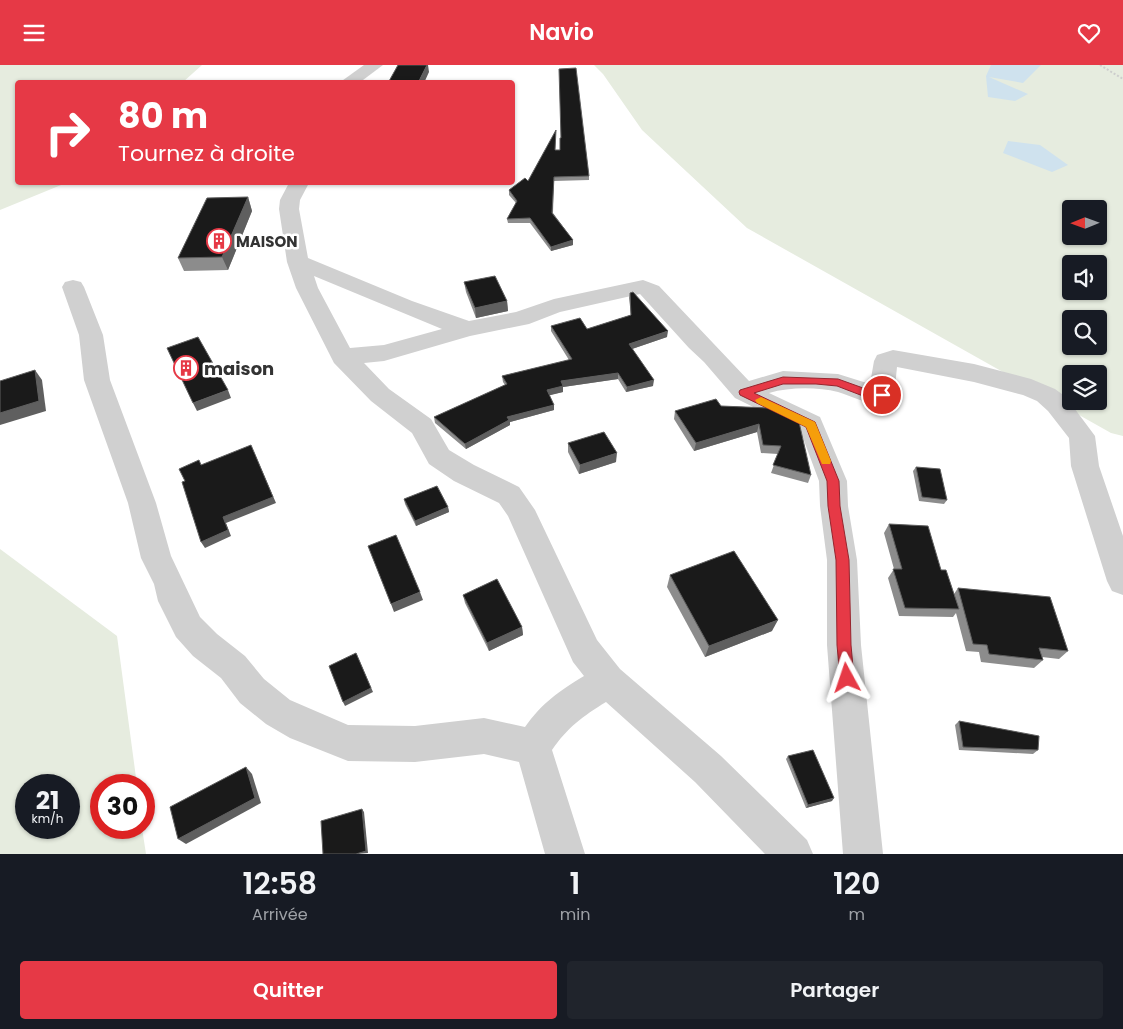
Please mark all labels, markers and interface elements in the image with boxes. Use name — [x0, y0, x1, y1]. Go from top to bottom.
text: Navio — [529, 17, 594, 48]
icon: menu — [20, 19, 48, 47]
icon: heart — [1075, 19, 1103, 47]
text: 80 m — [118, 91, 208, 140]
icon: right — [35, 100, 100, 165]
text: Tournez à droite — [118, 138, 295, 169]
north arrow — [1062, 200, 1108, 245]
map controls — [1062, 200, 1107, 410]
building icon: MAISON — [206, 228, 232, 254]
place label: MAISON — [236, 231, 298, 252]
button: sound — [1062, 255, 1107, 300]
button: search — [1062, 310, 1107, 355]
building icon: maison — [173, 355, 199, 381]
place label: maison — [204, 356, 274, 381]
button: layers — [1062, 365, 1107, 410]
pin — [861, 374, 903, 416]
icon: arrive — [868, 381, 896, 409]
position arrow — [820, 651, 872, 703]
speed limit sign: 30 — [90, 774, 155, 839]
text: 21 — [36, 783, 59, 818]
text: km/h — [32, 810, 63, 827]
text: 12:58 — [243, 862, 317, 905]
text: 1 — [570, 862, 580, 905]
text: 120 — [833, 862, 880, 905]
text: Arrivée — [252, 903, 308, 926]
text: min — [560, 903, 590, 926]
text: m — [848, 903, 865, 926]
button: Quitter — [20, 961, 557, 1019]
button: Partager — [567, 961, 1103, 1019]

